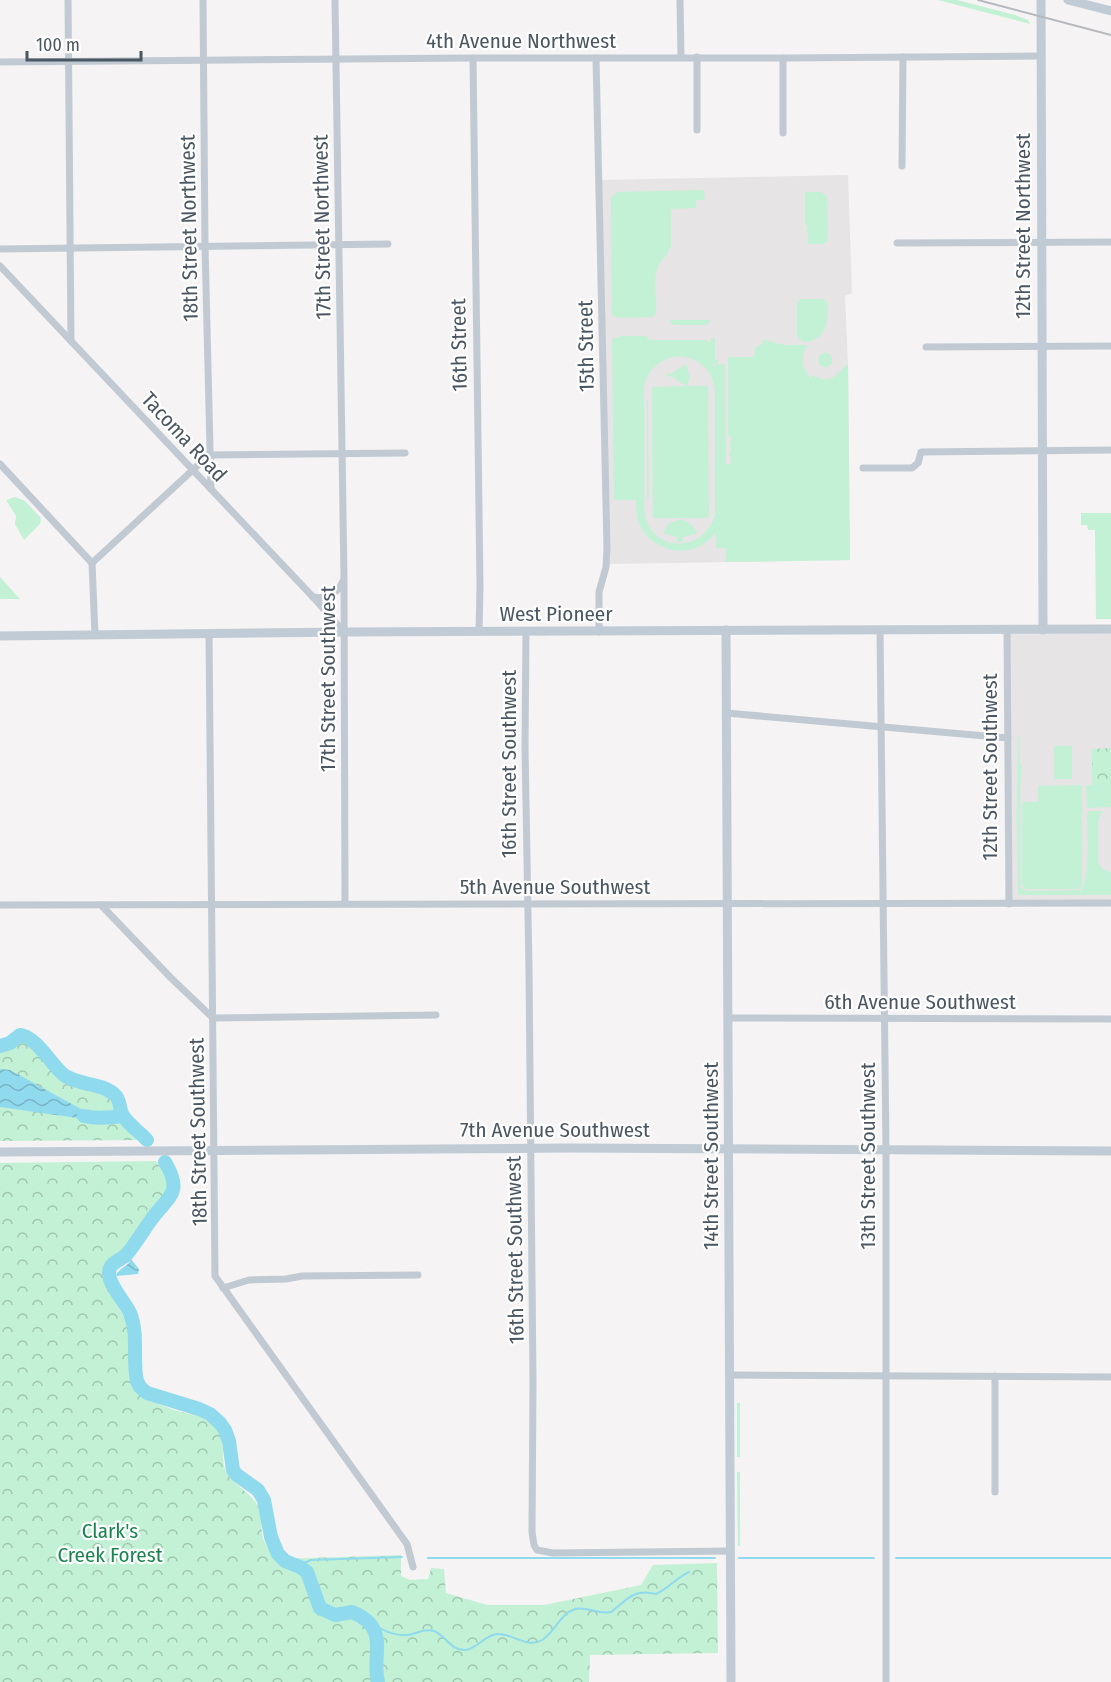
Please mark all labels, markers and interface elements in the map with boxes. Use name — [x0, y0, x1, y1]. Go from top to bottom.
scale bar — [27, 24, 141, 62]
street label: 4th Avenue Northwest — [426, 28, 616, 54]
text: 100 m — [36, 34, 80, 56]
street label: 12th Street Northwest — [1010, 133, 1036, 319]
street label: 18th Street Northwest — [174, 134, 204, 322]
street label: 17th Street Northwest — [307, 134, 337, 320]
street label: 16th Street — [445, 298, 473, 392]
street label: 15th Street — [572, 300, 600, 392]
street label: Tacoma Road — [136, 387, 232, 487]
street label: 17th Street Southwest — [315, 586, 341, 772]
street label: West Pioneer — [499, 601, 613, 627]
street label: 16th Street Southwest — [496, 670, 522, 858]
street label: 12th Street Southwest — [977, 673, 1003, 861]
street label: 5th Avenue Southwest — [460, 874, 651, 900]
street label: 6th Avenue Southwest — [824, 989, 1016, 1015]
street label: 18th Street Southwest — [183, 1037, 213, 1226]
street label: 14th Street Southwest — [698, 1062, 724, 1250]
street label: 13th Street Southwest — [855, 1062, 881, 1250]
street label: 7th Avenue Southwest — [460, 1117, 650, 1143]
street label: 16th Street Southwest — [500, 1155, 530, 1344]
park label: Clark's Creek Forest — [57, 1518, 163, 1568]

